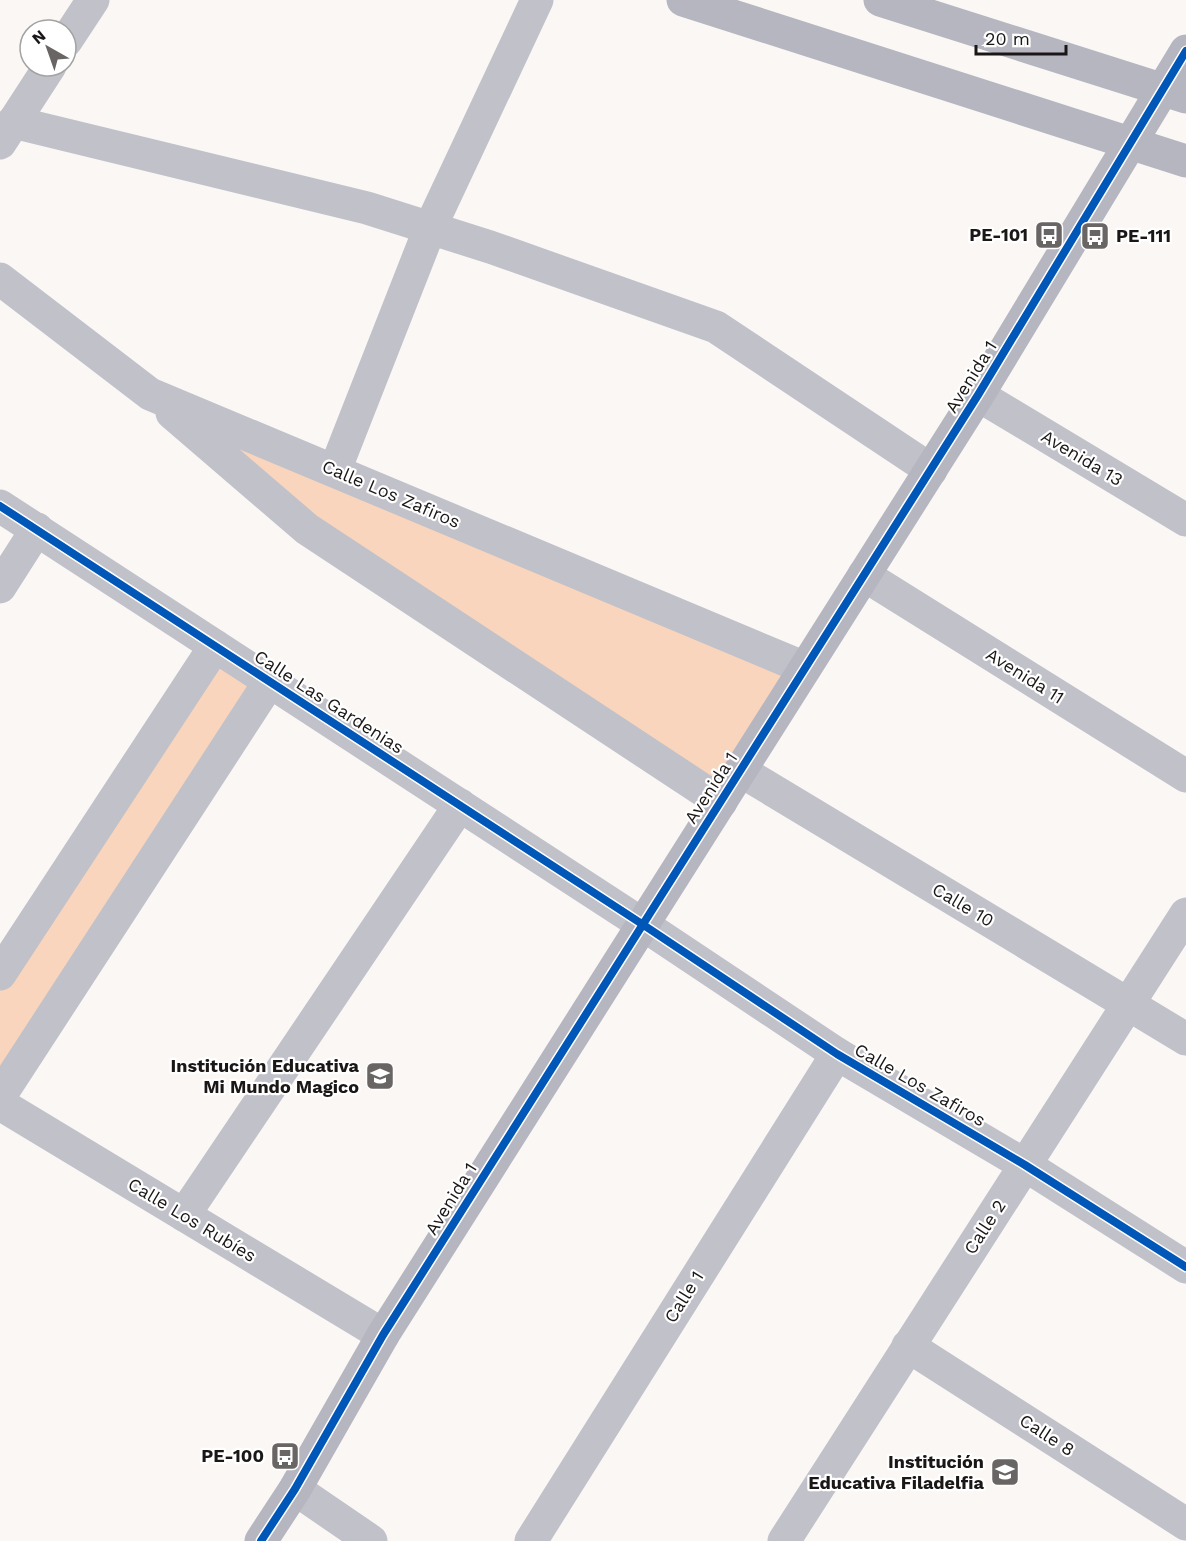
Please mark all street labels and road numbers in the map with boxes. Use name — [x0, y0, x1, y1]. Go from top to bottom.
street label: Avenida 1 — [940, 337, 1001, 417]
street label: Avenida 13 — [1038, 425, 1127, 490]
street label: Calle Los Zafiros — [319, 455, 463, 532]
street label: Avenida 11 — [982, 643, 1068, 708]
street label: Calle Las Gardenias — [251, 645, 408, 758]
street label: Avenida 1 — [680, 748, 741, 827]
street label: Calle 10 — [929, 878, 998, 931]
street label: Calle Los Zafiros — [851, 1039, 989, 1131]
street label: Avenida 1 — [420, 1159, 481, 1239]
street label: Calle Los Rubíes — [124, 1173, 260, 1266]
street label: Calle 2 — [959, 1196, 1010, 1258]
street label: Calle 1 — [660, 1267, 708, 1326]
street label: Calle 8 — [1016, 1409, 1079, 1460]

